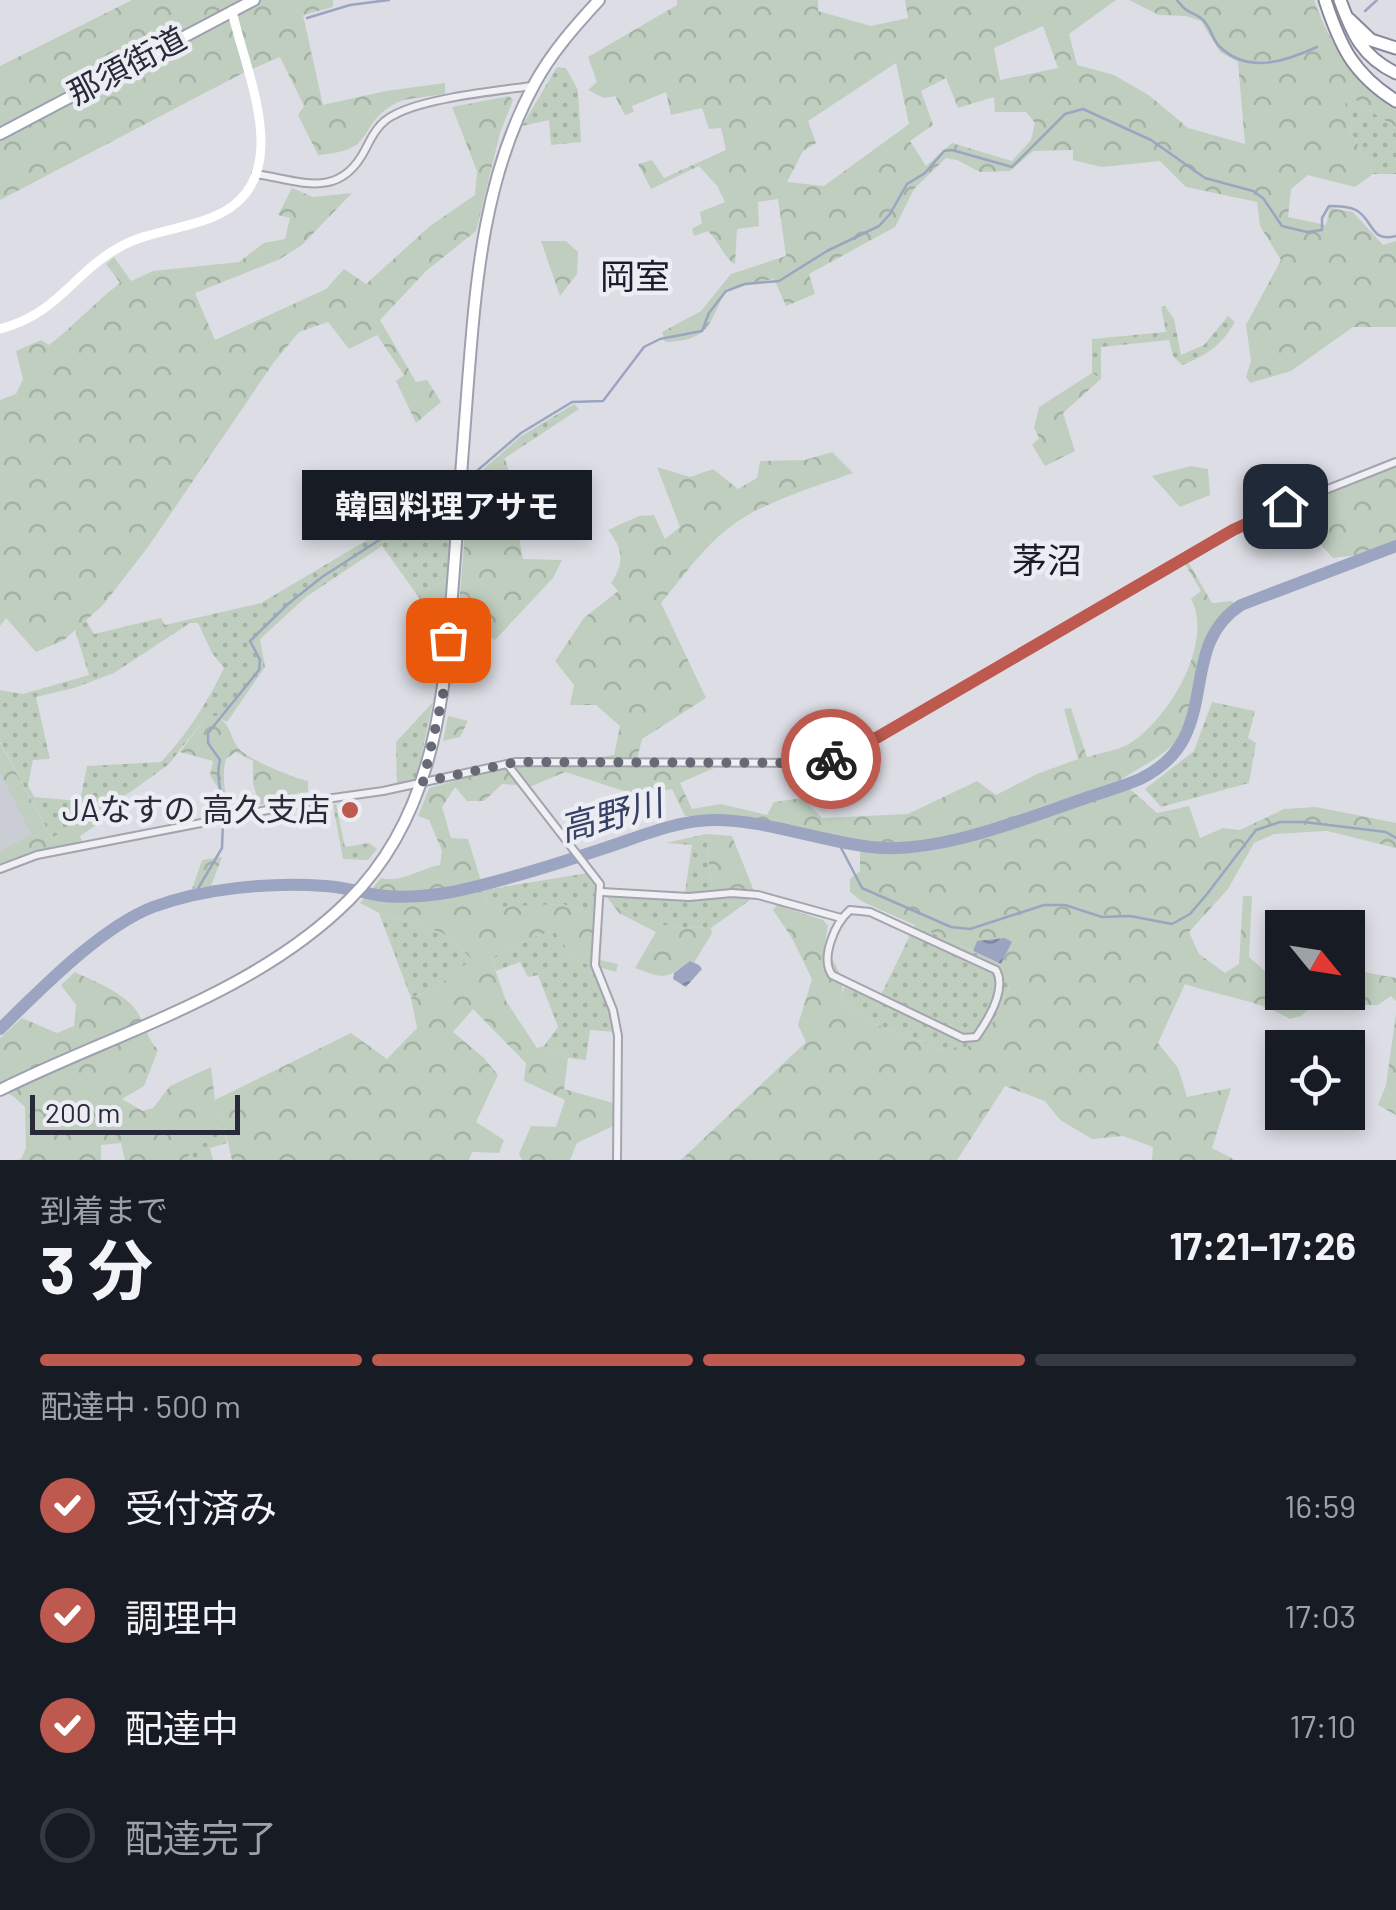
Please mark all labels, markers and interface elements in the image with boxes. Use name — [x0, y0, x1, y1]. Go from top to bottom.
street label: 那須街道 — [61, 17, 191, 111]
district label: 岡室 — [600, 254, 670, 296]
pin — [1243, 464, 1328, 549]
callout: 韓国料理アサモ — [303, 470, 593, 540]
icon: home — [1258, 479, 1313, 534]
text: 韓国料理アサモ — [335, 486, 559, 524]
district label: 茅沼 — [1012, 538, 1082, 580]
pin — [406, 598, 491, 683]
icon: bag — [421, 613, 476, 668]
courier — [781, 709, 881, 809]
icon: bike — [804, 732, 859, 787]
water label: 高野川 — [554, 779, 670, 848]
place label: JAなすの 高久支店 — [62, 789, 330, 827]
marker: JAなすの 高久支店 — [339, 799, 361, 821]
north arrow — [1265, 910, 1365, 1010]
map controls — [1265, 910, 1365, 1130]
button: locate — [1265, 1030, 1365, 1130]
scale bar — [30, 1090, 240, 1134]
text: 200 m — [45, 1095, 120, 1129]
text: 到着まで — [40, 1190, 168, 1228]
text: 17:21–17:26 — [1169, 1222, 1356, 1268]
text: 3 分 — [40, 1229, 153, 1307]
text: 配達中 · 500 m — [40, 1386, 241, 1424]
icon: check — [40, 1478, 95, 1533]
text: 受付済み — [125, 1484, 277, 1530]
text: 16:59 — [1284, 1486, 1356, 1524]
icon: check — [40, 1588, 95, 1643]
text: 調理中 — [125, 1594, 239, 1640]
text: 17:03 — [1284, 1596, 1356, 1634]
icon: check — [40, 1698, 95, 1753]
text: 配達中 — [125, 1704, 239, 1750]
text: 17:10 — [1290, 1706, 1356, 1744]
text: 配達完了 — [125, 1814, 277, 1860]

